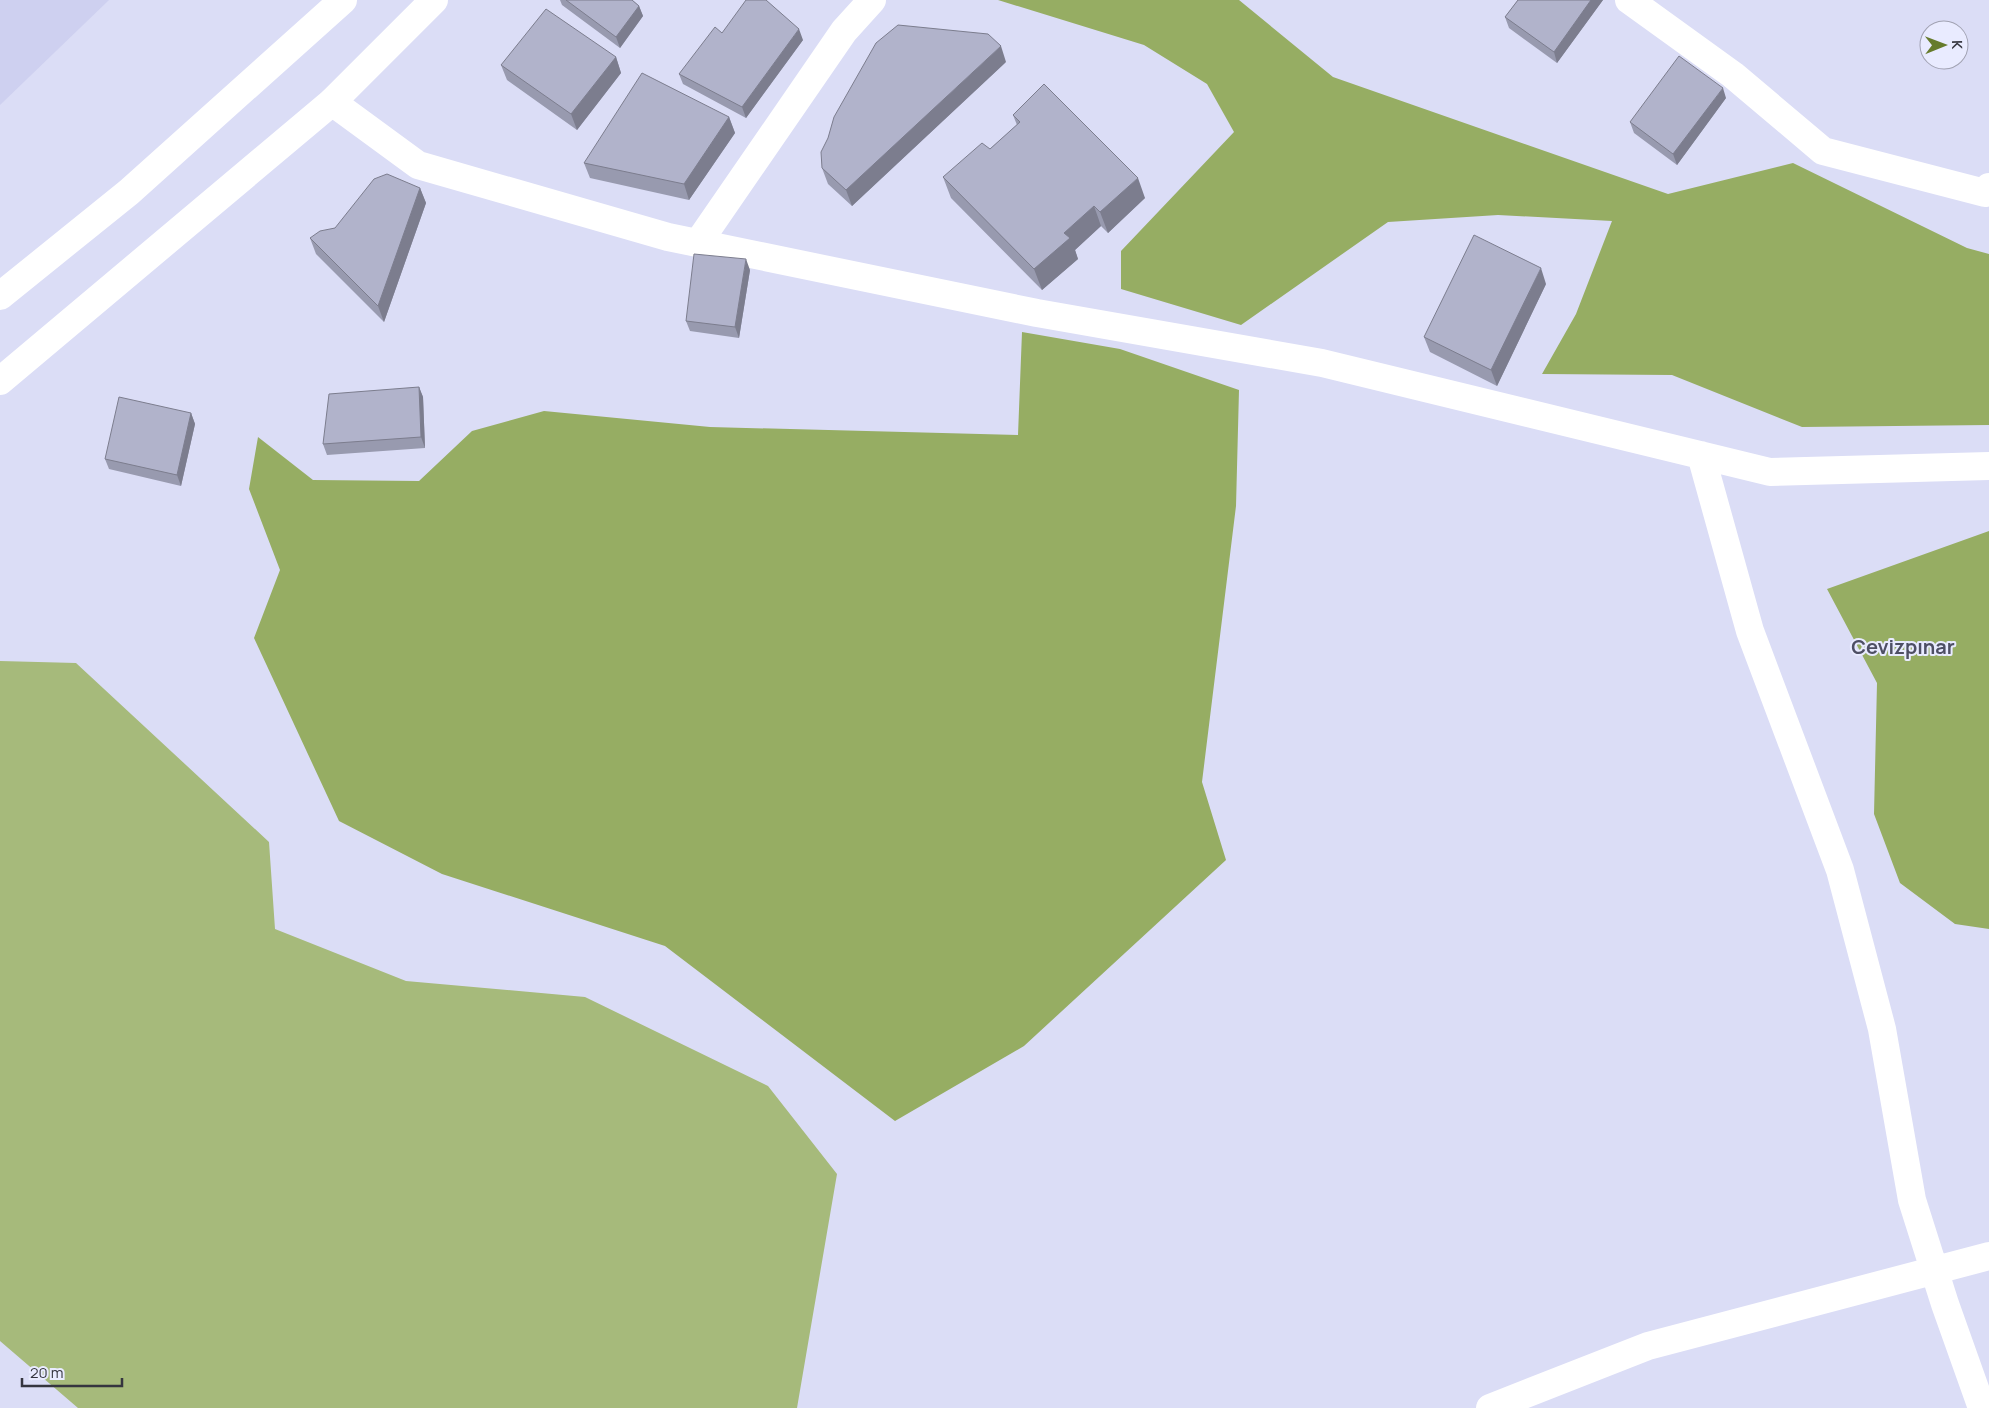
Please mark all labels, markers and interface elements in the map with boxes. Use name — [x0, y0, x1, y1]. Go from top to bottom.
north arrow — [1919, 20, 1969, 70]
text: K — [1948, 40, 1967, 50]
district label: Cevizpınar — [1851, 633, 1955, 660]
scale bar — [22, 1356, 122, 1388]
text: 20 m — [30, 1362, 63, 1383]

